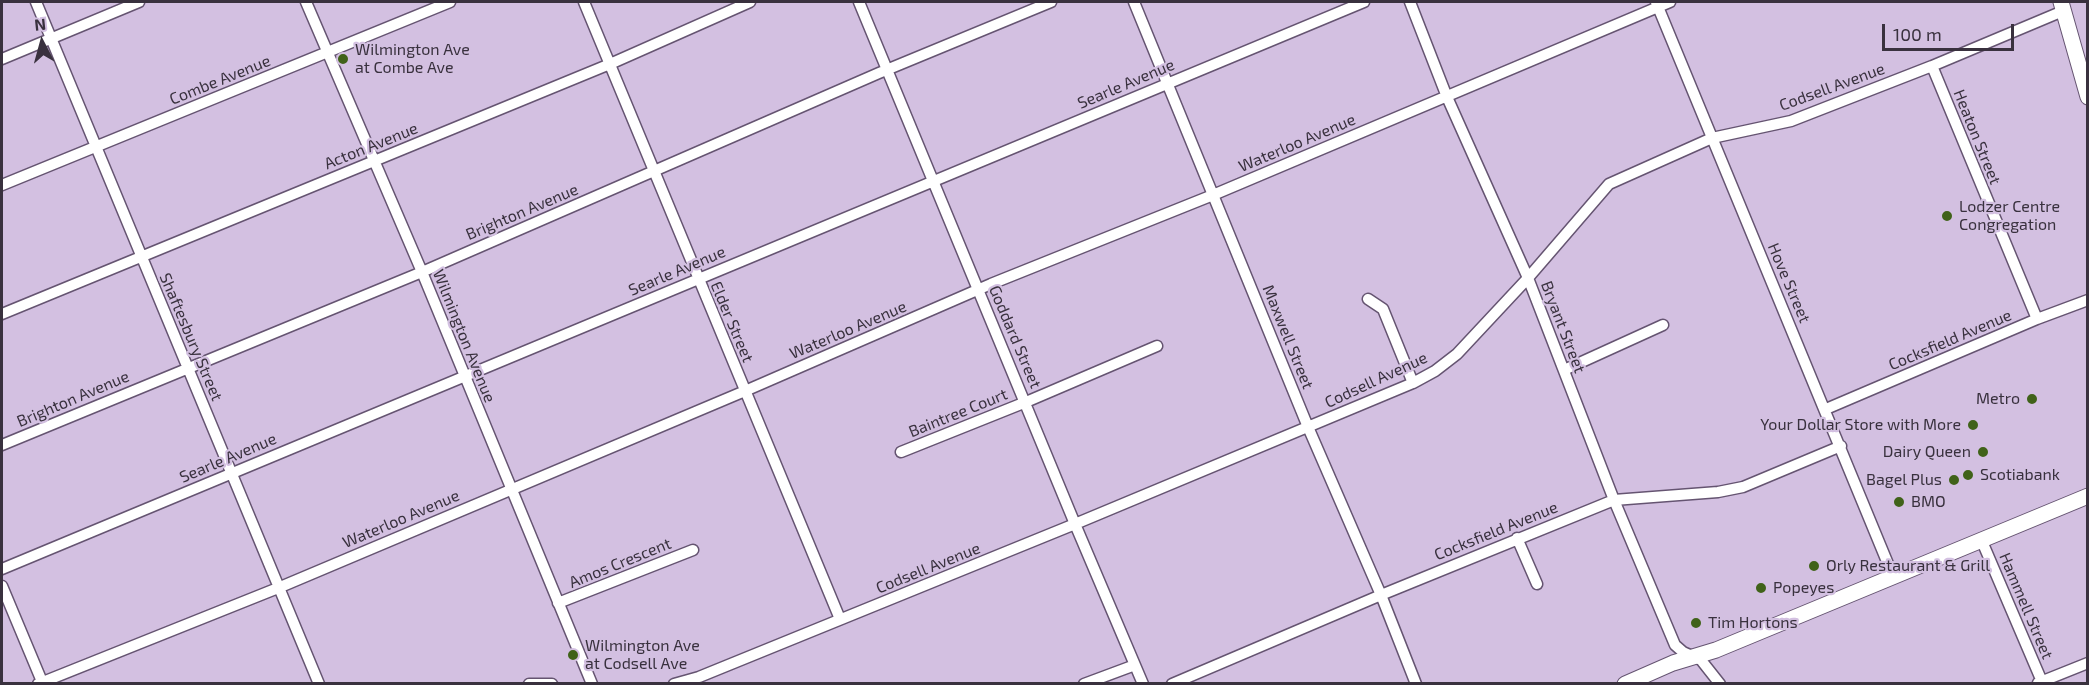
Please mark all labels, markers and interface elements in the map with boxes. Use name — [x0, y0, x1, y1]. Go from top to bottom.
north arrow — [12, 12, 72, 72]
scale bar — [1885, 12, 2017, 50]
text: N — [33, 14, 47, 34]
text: 100 m — [1893, 23, 1942, 45]
place label: Wilmington Ave at Combe Ave — [355, 40, 470, 78]
street label: Combe Avenue — [167, 51, 273, 109]
marker: Wilmington Ave at Combe Ave — [336, 52, 350, 66]
street label: Searle Avenue — [1075, 55, 1177, 113]
street label: Codsell Avenue — [1777, 59, 1887, 115]
street label: Heaton Street — [1949, 87, 2005, 187]
street label: Waterloo Avenue — [1236, 110, 1358, 176]
street label: Acton Avenue — [321, 118, 421, 174]
street label: Brighton Avenue — [463, 180, 581, 244]
place label: Lodzer Centre Congregation — [1959, 197, 2060, 235]
marker: Lodzer Centre Congregation — [1940, 209, 1954, 223]
street label: Hove Street — [1764, 240, 1814, 326]
street label: Searle Avenue — [626, 242, 728, 300]
street label: Wilmington Avenue — [429, 267, 499, 405]
street label: Shaftesbury Street — [155, 270, 227, 404]
street label: Bryant Street — [1537, 278, 1589, 376]
street label: Elder Street — [706, 279, 758, 365]
street label: Maxwell Street — [1258, 282, 1318, 392]
street label: Goddard Street — [985, 283, 1045, 391]
street label: Waterloo Avenue — [787, 297, 909, 363]
street label: Cocksfield Avenue — [1886, 305, 2014, 375]
street label: Codsell Avenue — [1322, 348, 1430, 412]
street label: Brighton Avenue — [14, 367, 132, 431]
street label: Baintree Court — [906, 384, 1010, 442]
place label: Metro — [1976, 389, 2020, 409]
marker: Metro — [2025, 392, 2039, 406]
place label: Your Dollar Store with More — [1760, 415, 1961, 435]
marker: Your Dollar Store with More — [1966, 418, 1980, 432]
street label: Searle Avenue — [177, 429, 279, 487]
place label: Dairy Queen — [1883, 442, 1971, 462]
marker: Dairy Queen — [1976, 445, 1990, 459]
place label: Scotiabank — [1980, 465, 2060, 485]
marker: Scotiabank — [1961, 468, 1975, 482]
place label: Bagel Plus — [1866, 470, 1942, 490]
marker: Bagel Plus — [1947, 473, 1961, 487]
street label: Waterloo Avenue — [340, 486, 462, 552]
place label: BMO — [1911, 492, 1946, 512]
marker: BMO — [1892, 495, 1906, 509]
street label: Cocksfield Avenue — [1431, 497, 1561, 565]
street label: Amos Crescent — [566, 534, 674, 592]
street label: Codsell Avenue — [873, 538, 983, 598]
street label: Hammell Street — [1995, 550, 2057, 662]
place label: Orly Restaurant & Grill — [1826, 556, 1990, 576]
marker: Orly Restaurant & Grill — [1807, 559, 1821, 573]
place label: Popeyes — [1773, 578, 1834, 598]
marker: Popeyes — [1754, 581, 1768, 595]
place label: Tim Hortons — [1708, 613, 1798, 633]
marker: Tim Hortons — [1689, 616, 1703, 630]
place label: Wilmington Ave at Codsell Ave — [585, 636, 700, 674]
marker: Wilmington Ave at Codsell Ave — [566, 648, 580, 662]

